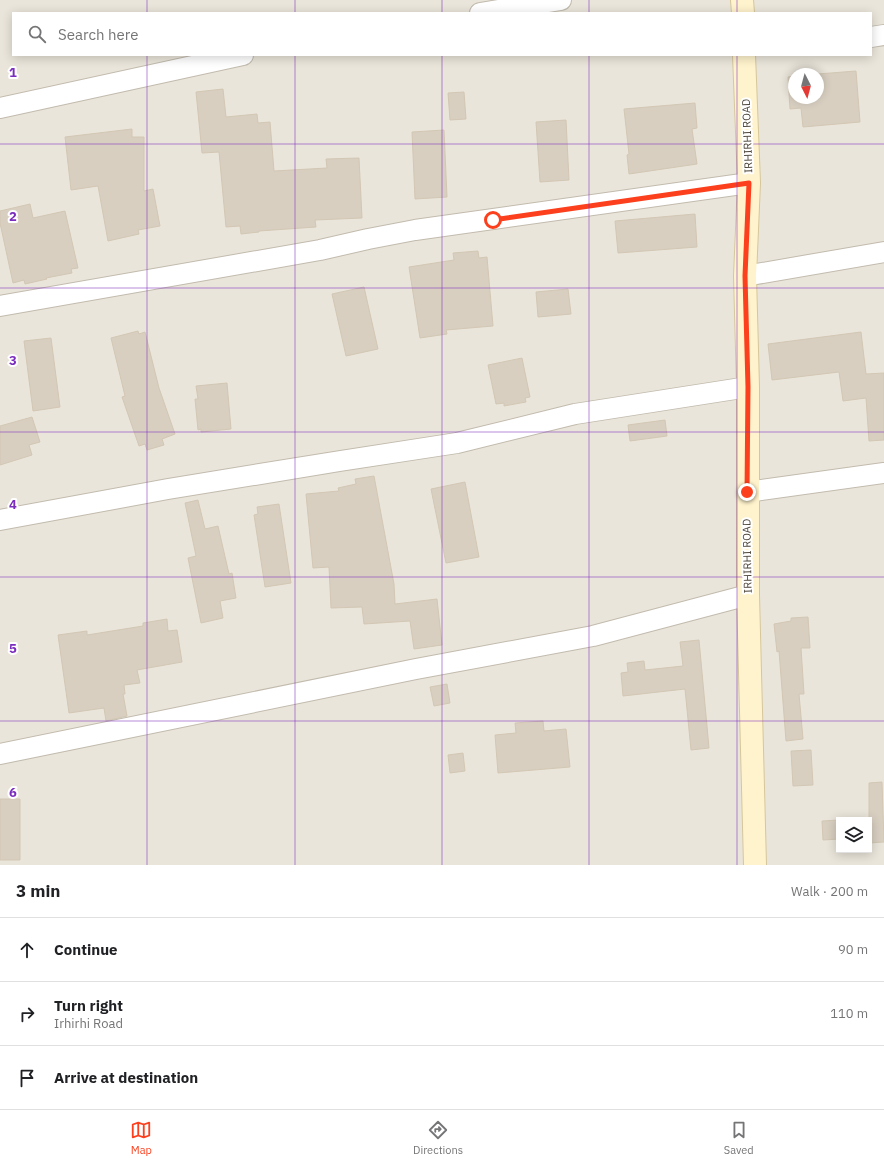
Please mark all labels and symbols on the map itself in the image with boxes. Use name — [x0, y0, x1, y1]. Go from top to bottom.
text: 1 — [9, 64, 17, 81]
north arrow — [788, 68, 824, 104]
street label: IRHIRHI ROAD — [739, 99, 755, 173]
text: 2 — [9, 208, 17, 225]
route start — [484, 211, 502, 229]
text: 3 — [9, 352, 17, 369]
route end — [738, 483, 756, 501]
text: 4 — [9, 496, 17, 513]
street label: IRHIRHI ROAD — [739, 519, 755, 593]
text: 5 — [9, 640, 17, 657]
text: 6 — [9, 784, 17, 801]

